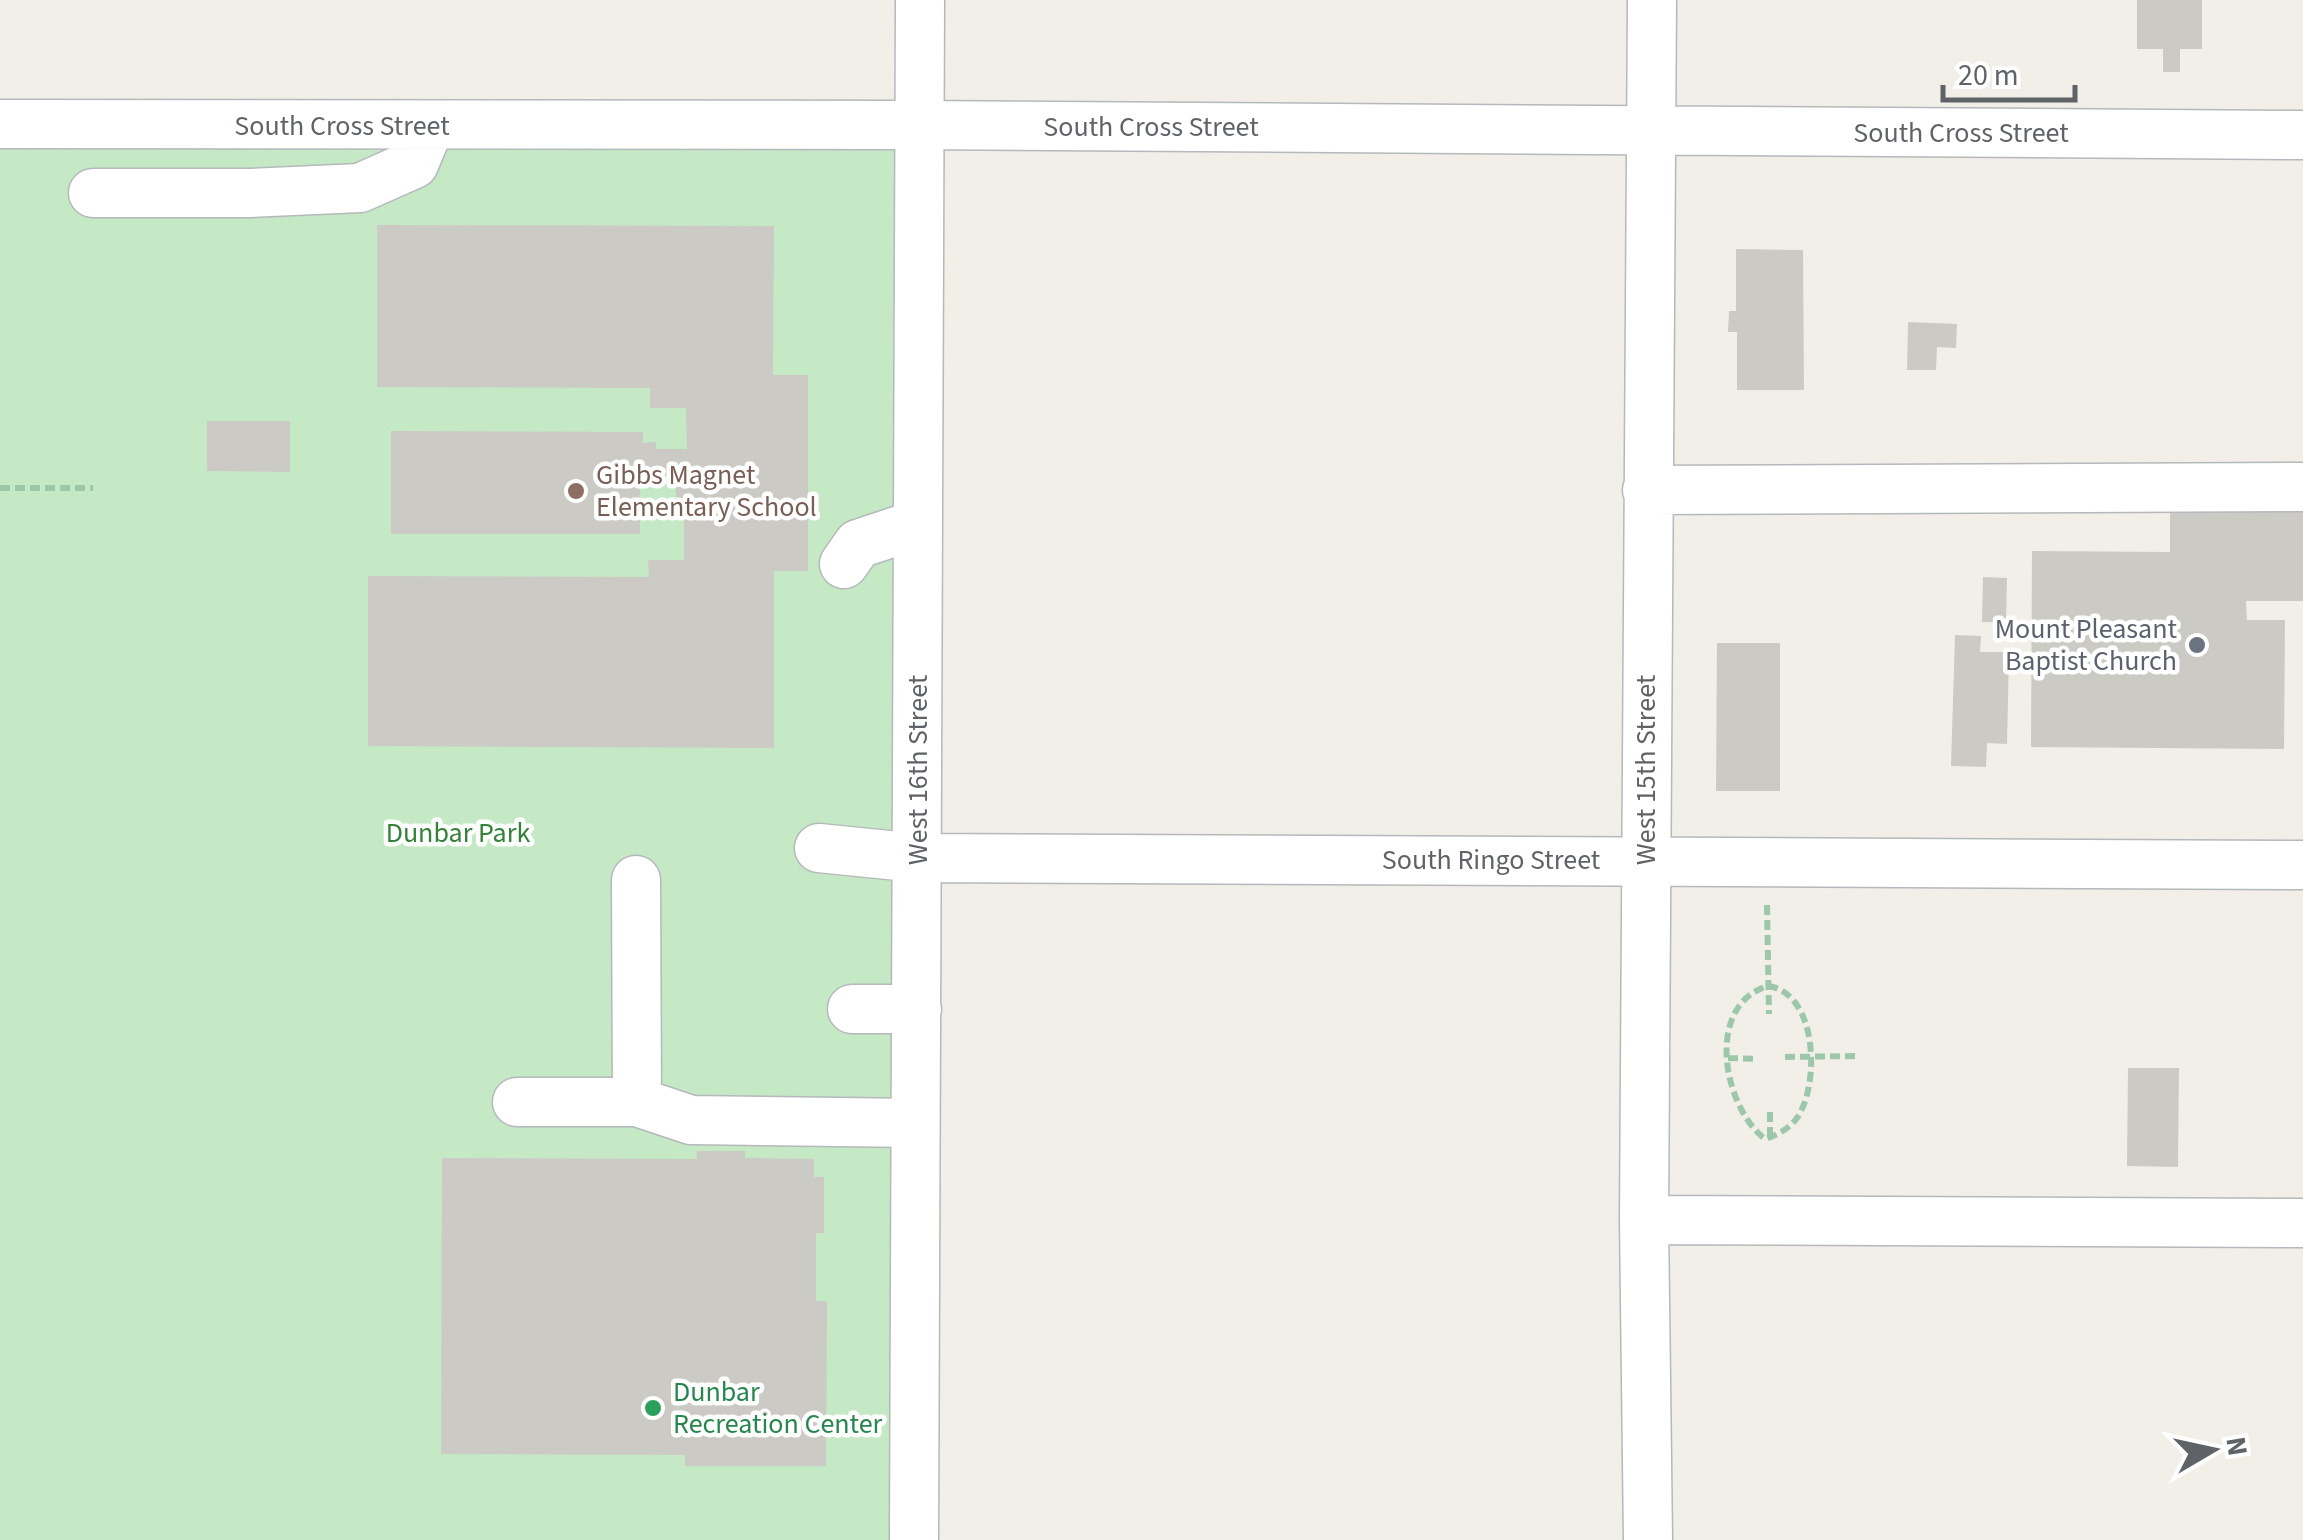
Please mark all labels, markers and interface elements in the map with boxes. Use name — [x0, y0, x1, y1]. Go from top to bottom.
scale bar — [1943, 40, 2076, 102]
text: 20 m — [1958, 54, 2019, 97]
street label: South Cross Street — [234, 106, 450, 146]
street label: South Cross Street — [1043, 107, 1259, 147]
street label: South Cross Street — [1853, 113, 2069, 153]
place label: Gibbs Magnet Elementary School — [596, 455, 817, 527]
marker: Gibbs Magnet Elementary School — [565, 480, 587, 502]
place label: Mount Pleasant Baptist Church — [1995, 609, 2178, 681]
marker: Mount Pleasant Baptist Church — [2186, 634, 2208, 656]
street label: West 16th Street — [898, 674, 938, 865]
street label: West 15th Street — [1626, 674, 1666, 865]
park label: Dunbar Park — [386, 813, 530, 853]
street label: South Ringo Street — [1382, 840, 1601, 880]
place label: Dunbar Recreation Center — [673, 1372, 883, 1444]
marker: Dunbar Recreation Center — [642, 1397, 664, 1419]
north arrow — [2163, 1400, 2263, 1500]
text: N — [2215, 1434, 2258, 1459]

